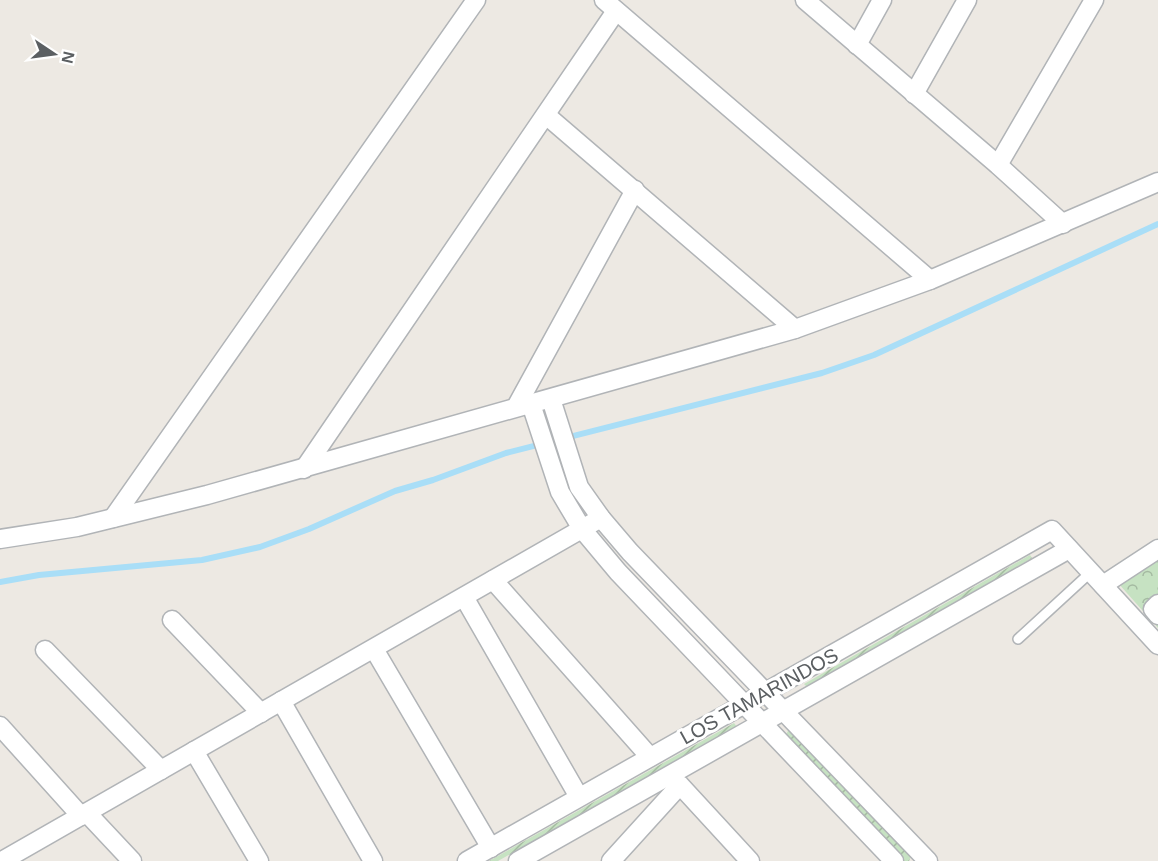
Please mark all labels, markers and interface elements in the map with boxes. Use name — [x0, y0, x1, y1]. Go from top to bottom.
north arrow — [24, 24, 84, 84]
text: N — [59, 50, 78, 65]
street label: LOS TAMARINDOS — [676, 643, 842, 749]

